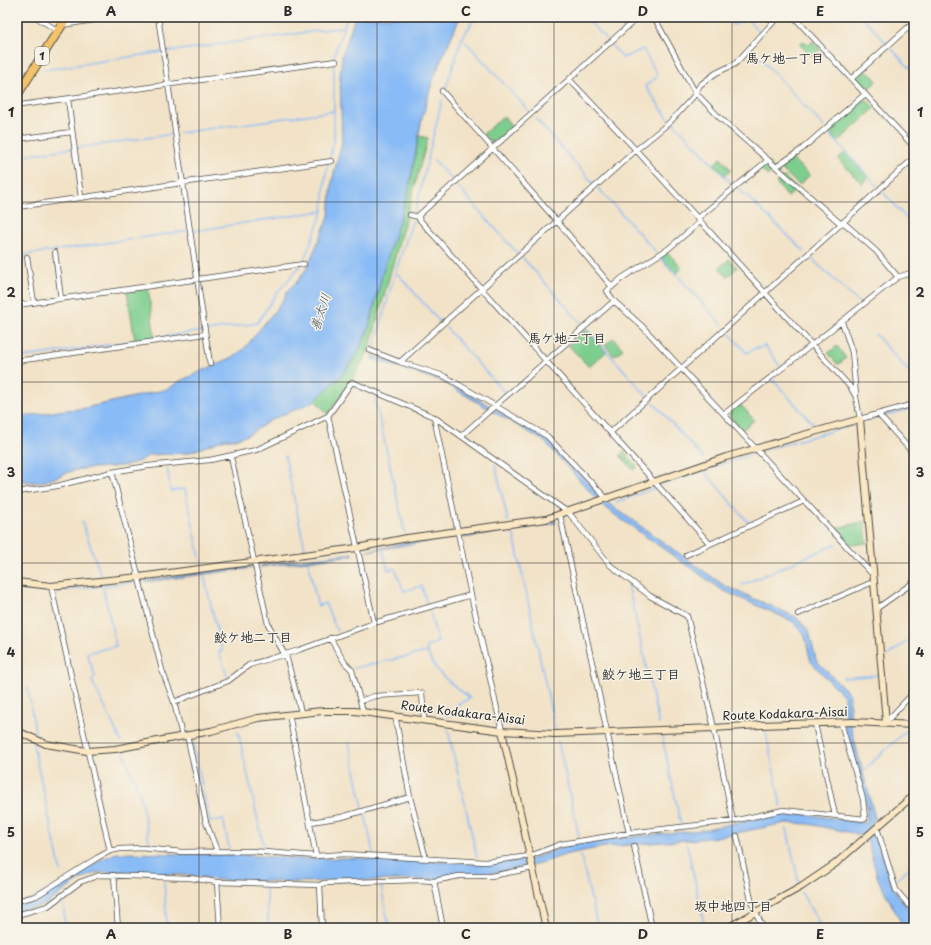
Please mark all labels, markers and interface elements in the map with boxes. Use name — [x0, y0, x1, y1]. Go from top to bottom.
text: A — [106, 1, 116, 20]
text: B — [284, 1, 293, 20]
text: C — [461, 1, 471, 20]
text: D — [638, 1, 648, 20]
text: E — [816, 1, 824, 20]
road number: 1 — [35, 47, 49, 65]
district label: 馬ケ地一丁目 — [746, 48, 824, 67]
text: 1 — [8, 102, 14, 121]
text: 1 — [917, 102, 923, 121]
text: 2 — [6, 282, 16, 301]
text: 2 — [915, 282, 925, 301]
water label: 善太川 — [304, 290, 335, 333]
district label: 馬ケ地二丁目 — [528, 328, 606, 347]
text: 3 — [7, 462, 16, 481]
text: 3 — [916, 462, 925, 481]
district label: 鮫ケ地二丁目 — [214, 627, 292, 646]
text: 4 — [7, 642, 16, 661]
text: 4 — [916, 642, 925, 661]
district label: 鮫ケ地三丁目 — [602, 664, 680, 683]
street label: Route Kodakara-Aisai — [400, 695, 526, 729]
street label: Route Kodakara-Aisai — [722, 702, 848, 724]
text: 5 — [7, 822, 15, 841]
text: 5 — [916, 822, 924, 841]
district label: 坂中地四丁目 — [694, 896, 772, 915]
text: A — [106, 924, 116, 943]
text: B — [284, 924, 293, 943]
text: C — [461, 924, 471, 943]
text: D — [638, 924, 648, 943]
text: E — [816, 924, 824, 943]

